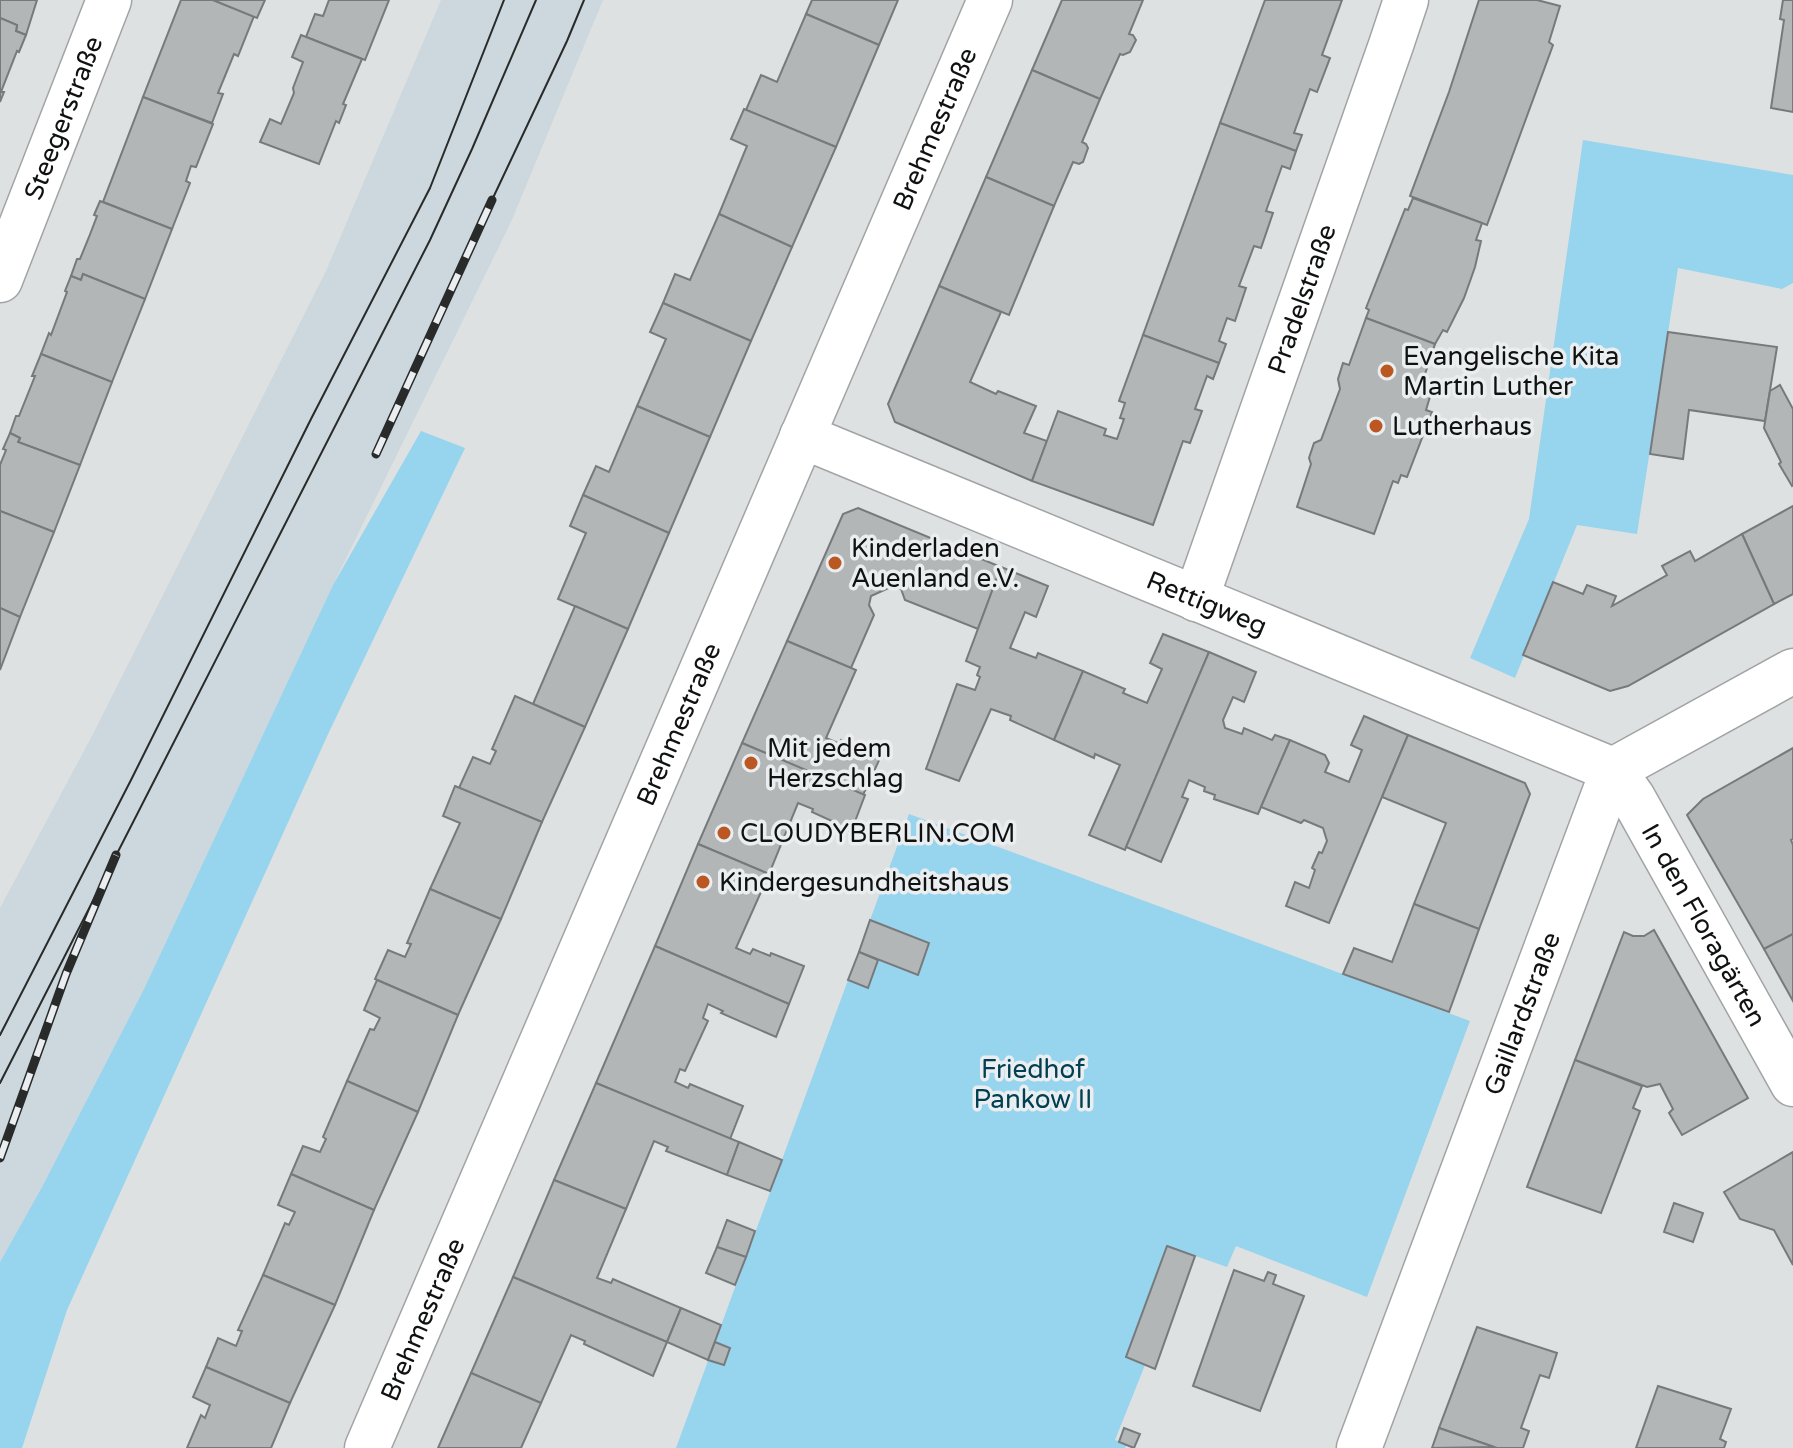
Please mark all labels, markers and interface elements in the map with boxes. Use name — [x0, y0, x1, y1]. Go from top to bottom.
street label: Steegerstraße — [18, 32, 109, 204]
street label: Brehmestraße — [886, 43, 984, 215]
street label: Pradelstraße — [1261, 220, 1343, 378]
place label: Evangelische Kita Martin Luther — [1403, 341, 1619, 402]
marker: Evangelische Kita Martin Luther — [1378, 362, 1396, 380]
place label: Lutherhaus — [1392, 411, 1532, 442]
marker: Lutherhaus — [1367, 417, 1385, 435]
place label: Kinderladen Auenland e.V. — [851, 533, 1019, 594]
marker: Kinderladen Auenland e.V. — [826, 554, 844, 572]
street label: Rettigweg — [1142, 565, 1272, 642]
street label: Brehmestraße — [630, 638, 728, 810]
place label: Mit jedem Herzschlag — [767, 733, 904, 794]
marker: Mit jedem Herzschlag — [742, 754, 760, 772]
place label: CLOUDYBERLIN.COM — [740, 818, 1015, 849]
street label: In den Floragärten — [1635, 819, 1773, 1032]
marker: CLOUDYBERLIN.COM — [715, 824, 733, 842]
place label: Kindergesundheitshaus — [719, 867, 1009, 898]
marker: Kindergesundheitshaus — [694, 873, 712, 891]
street label: Gaillardstraße — [1478, 928, 1567, 1100]
park label: Friedhof Pankow II — [974, 1054, 1092, 1115]
street label: Brehmestraße — [374, 1234, 471, 1406]

